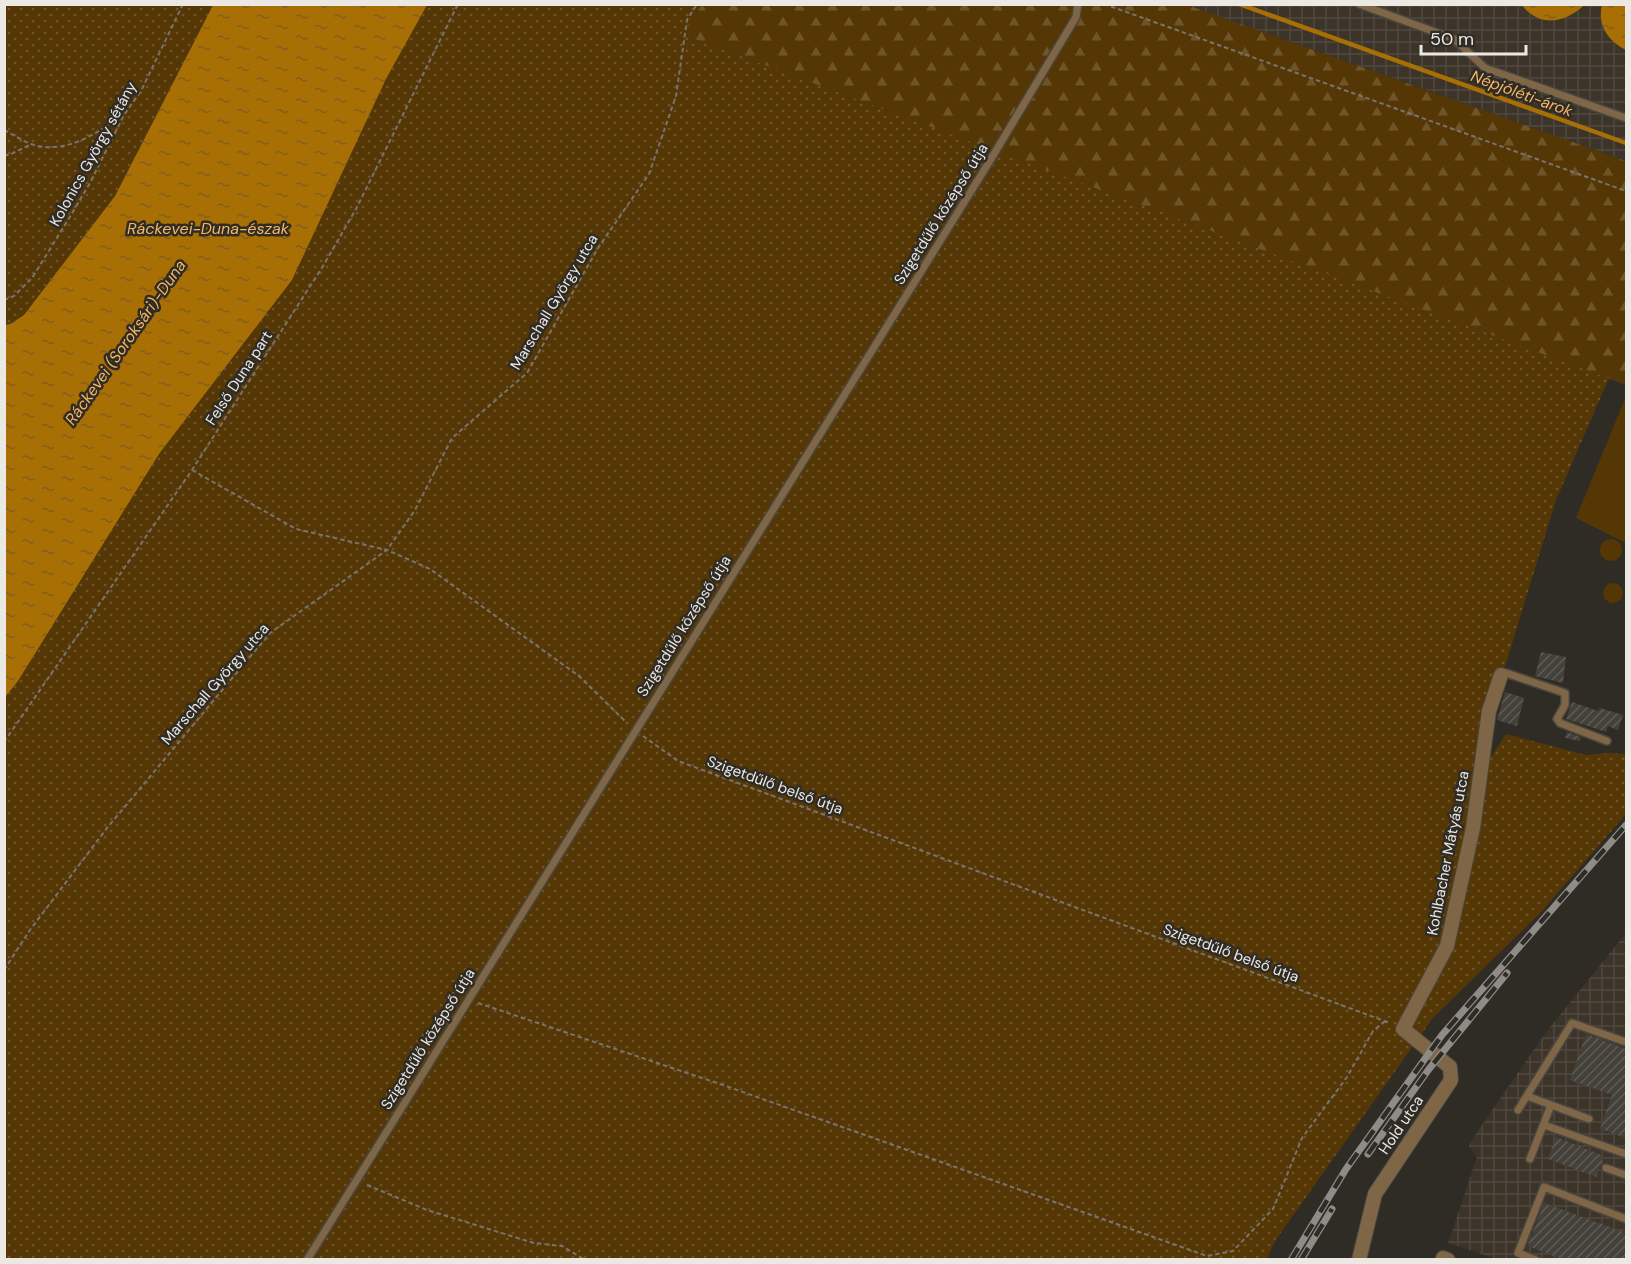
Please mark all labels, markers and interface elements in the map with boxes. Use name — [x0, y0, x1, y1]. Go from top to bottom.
scale bar — [1421, 18, 1526, 56]
text: 50 m — [1430, 27, 1474, 51]
water label: Népjóléti-árok — [1468, 65, 1576, 122]
street label: Kolonics György sétány — [45, 78, 141, 230]
street label: Szigetdűlő középső útja — [889, 140, 993, 288]
water label: Ráckevei-Duna-észak — [127, 218, 290, 239]
street label: Marschall György utca — [506, 230, 602, 374]
water label: Ráckevei (Soroksári)-Duna — [60, 255, 191, 429]
street label: Felső Duna part — [201, 327, 277, 429]
street label: Szigetdűlő középső útja — [632, 552, 736, 700]
street label: Marschall György utca — [157, 619, 273, 749]
street label: Szigetdűlő belső útja — [704, 751, 846, 819]
street label: Kohlbacher Mátyás utca — [1422, 769, 1474, 937]
street label: Szigetdűlő belső útja — [1160, 919, 1302, 987]
street label: Szigetdűlő középső útja — [376, 965, 480, 1113]
street label: Hold utca — [1374, 1092, 1428, 1158]

